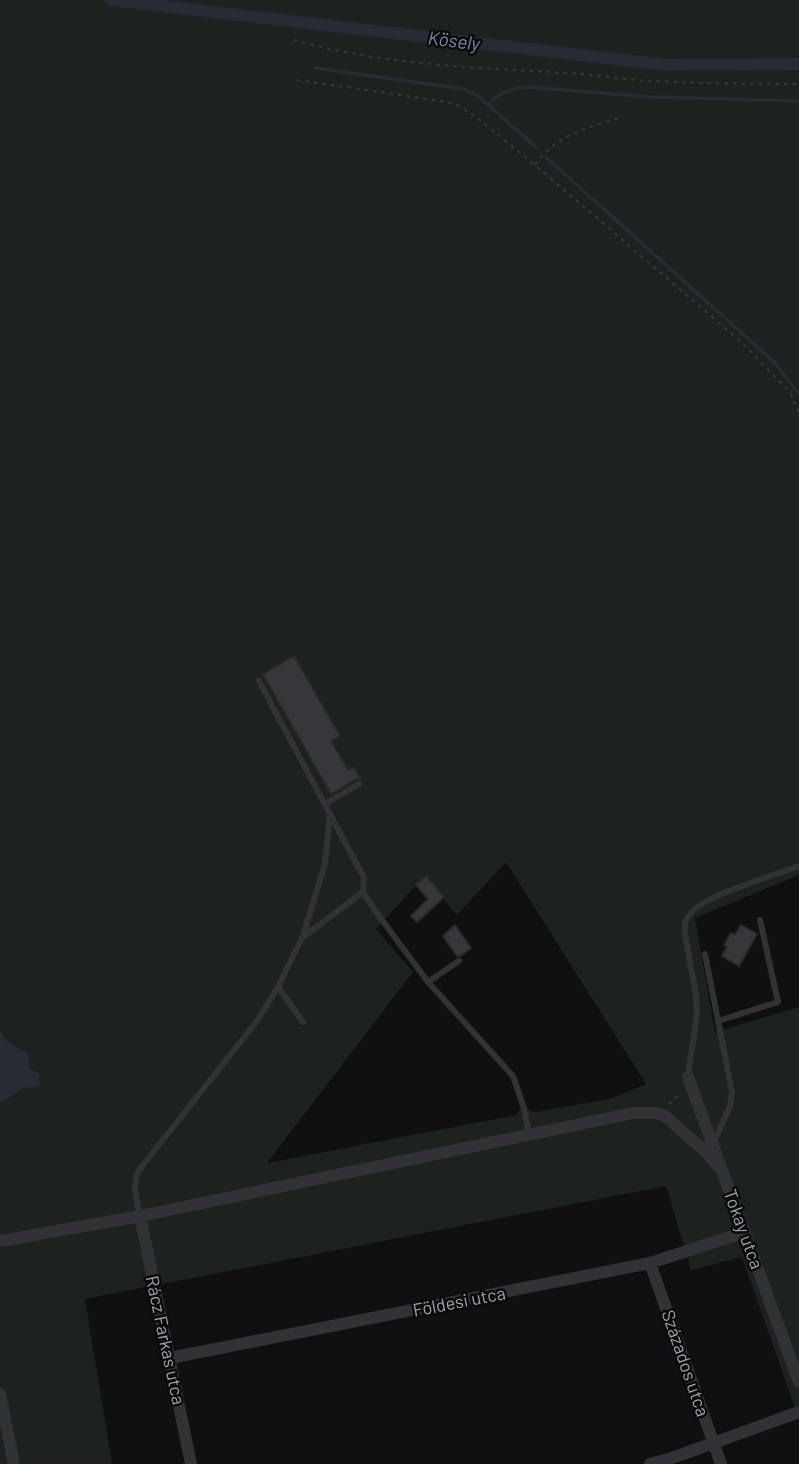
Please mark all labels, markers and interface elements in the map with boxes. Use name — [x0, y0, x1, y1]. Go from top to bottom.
water label: Kösely — [427, 25, 482, 55]
street label: Tokay utca — [719, 1186, 769, 1272]
street label: Rácz Farkas utca — [142, 1273, 190, 1407]
street label: Földesi utca — [411, 1281, 507, 1321]
street label: Százados utca — [657, 1307, 715, 1419]

